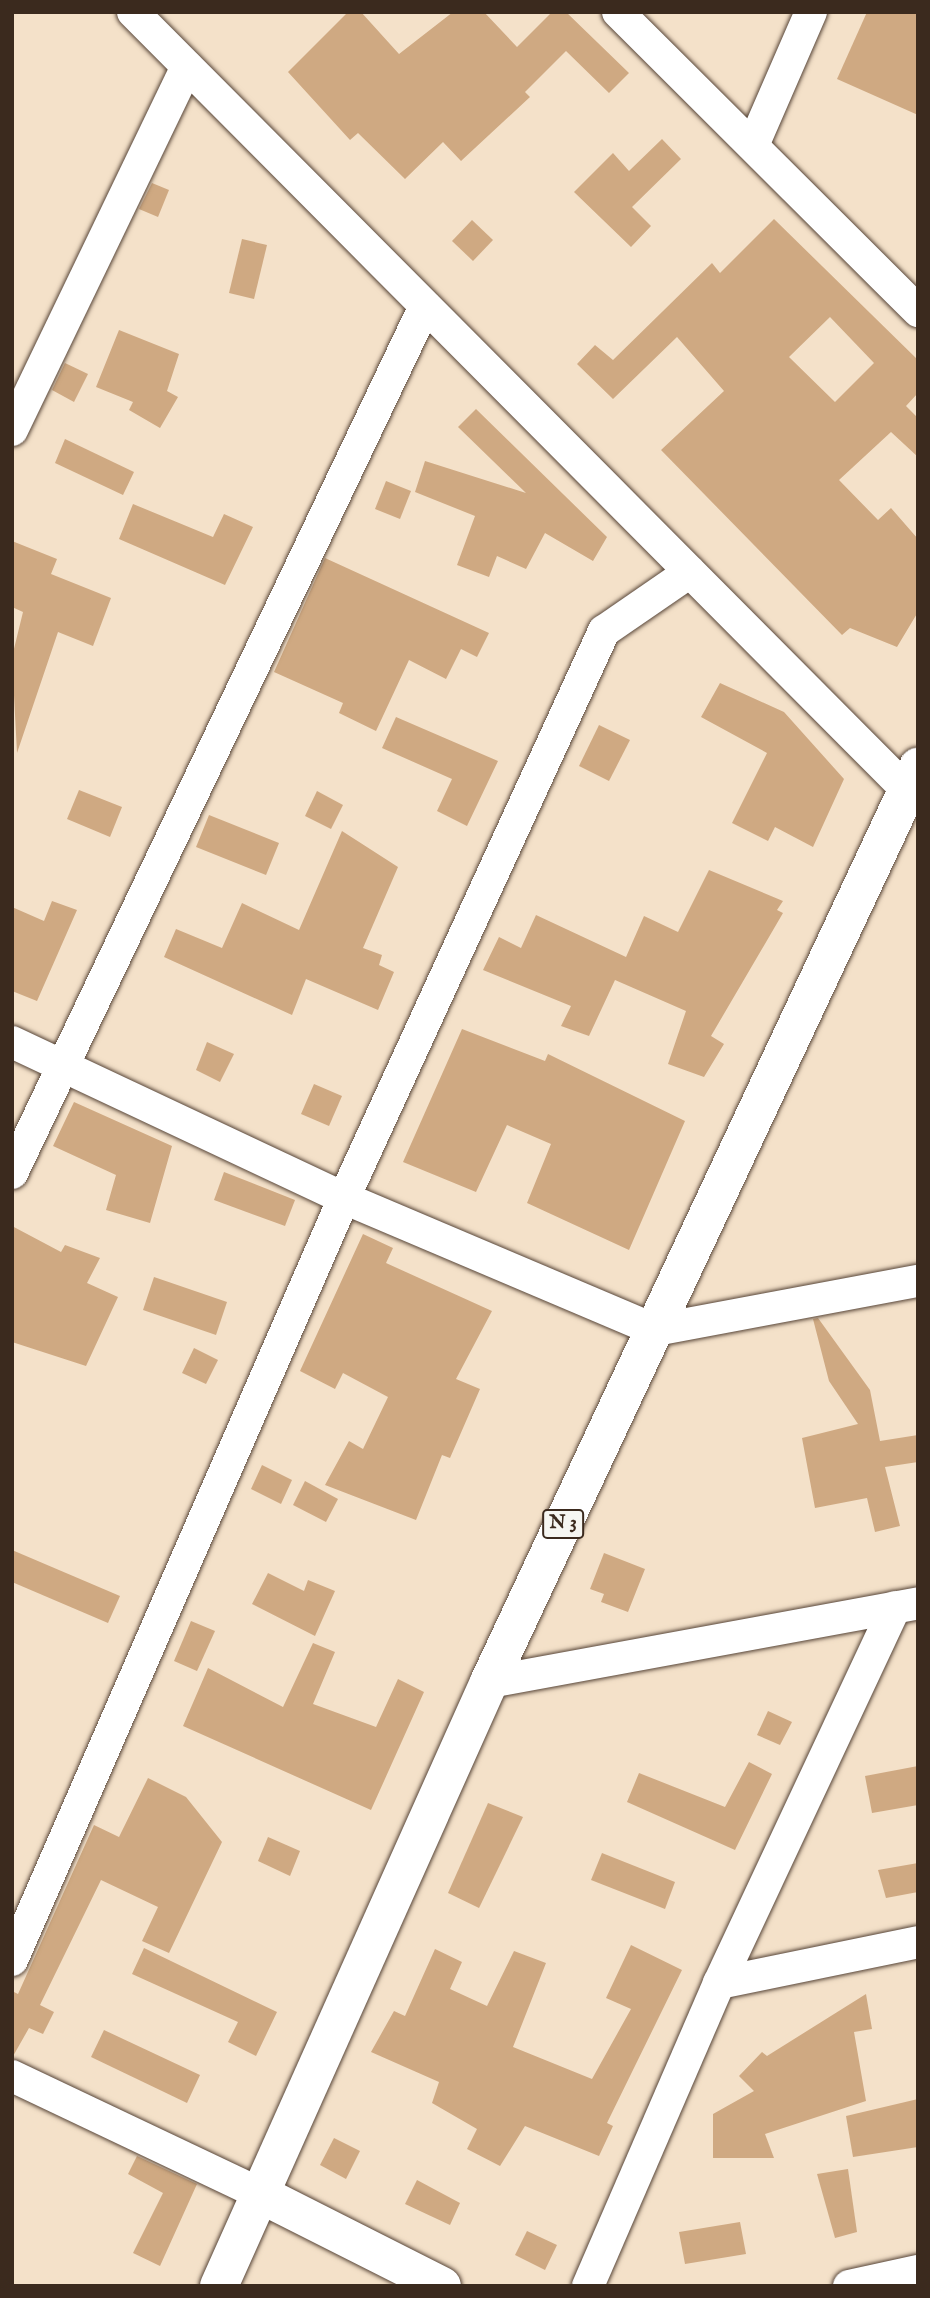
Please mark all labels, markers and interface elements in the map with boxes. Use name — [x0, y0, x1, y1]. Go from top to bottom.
road number: N 3 — [542, 1508, 584, 1540]

